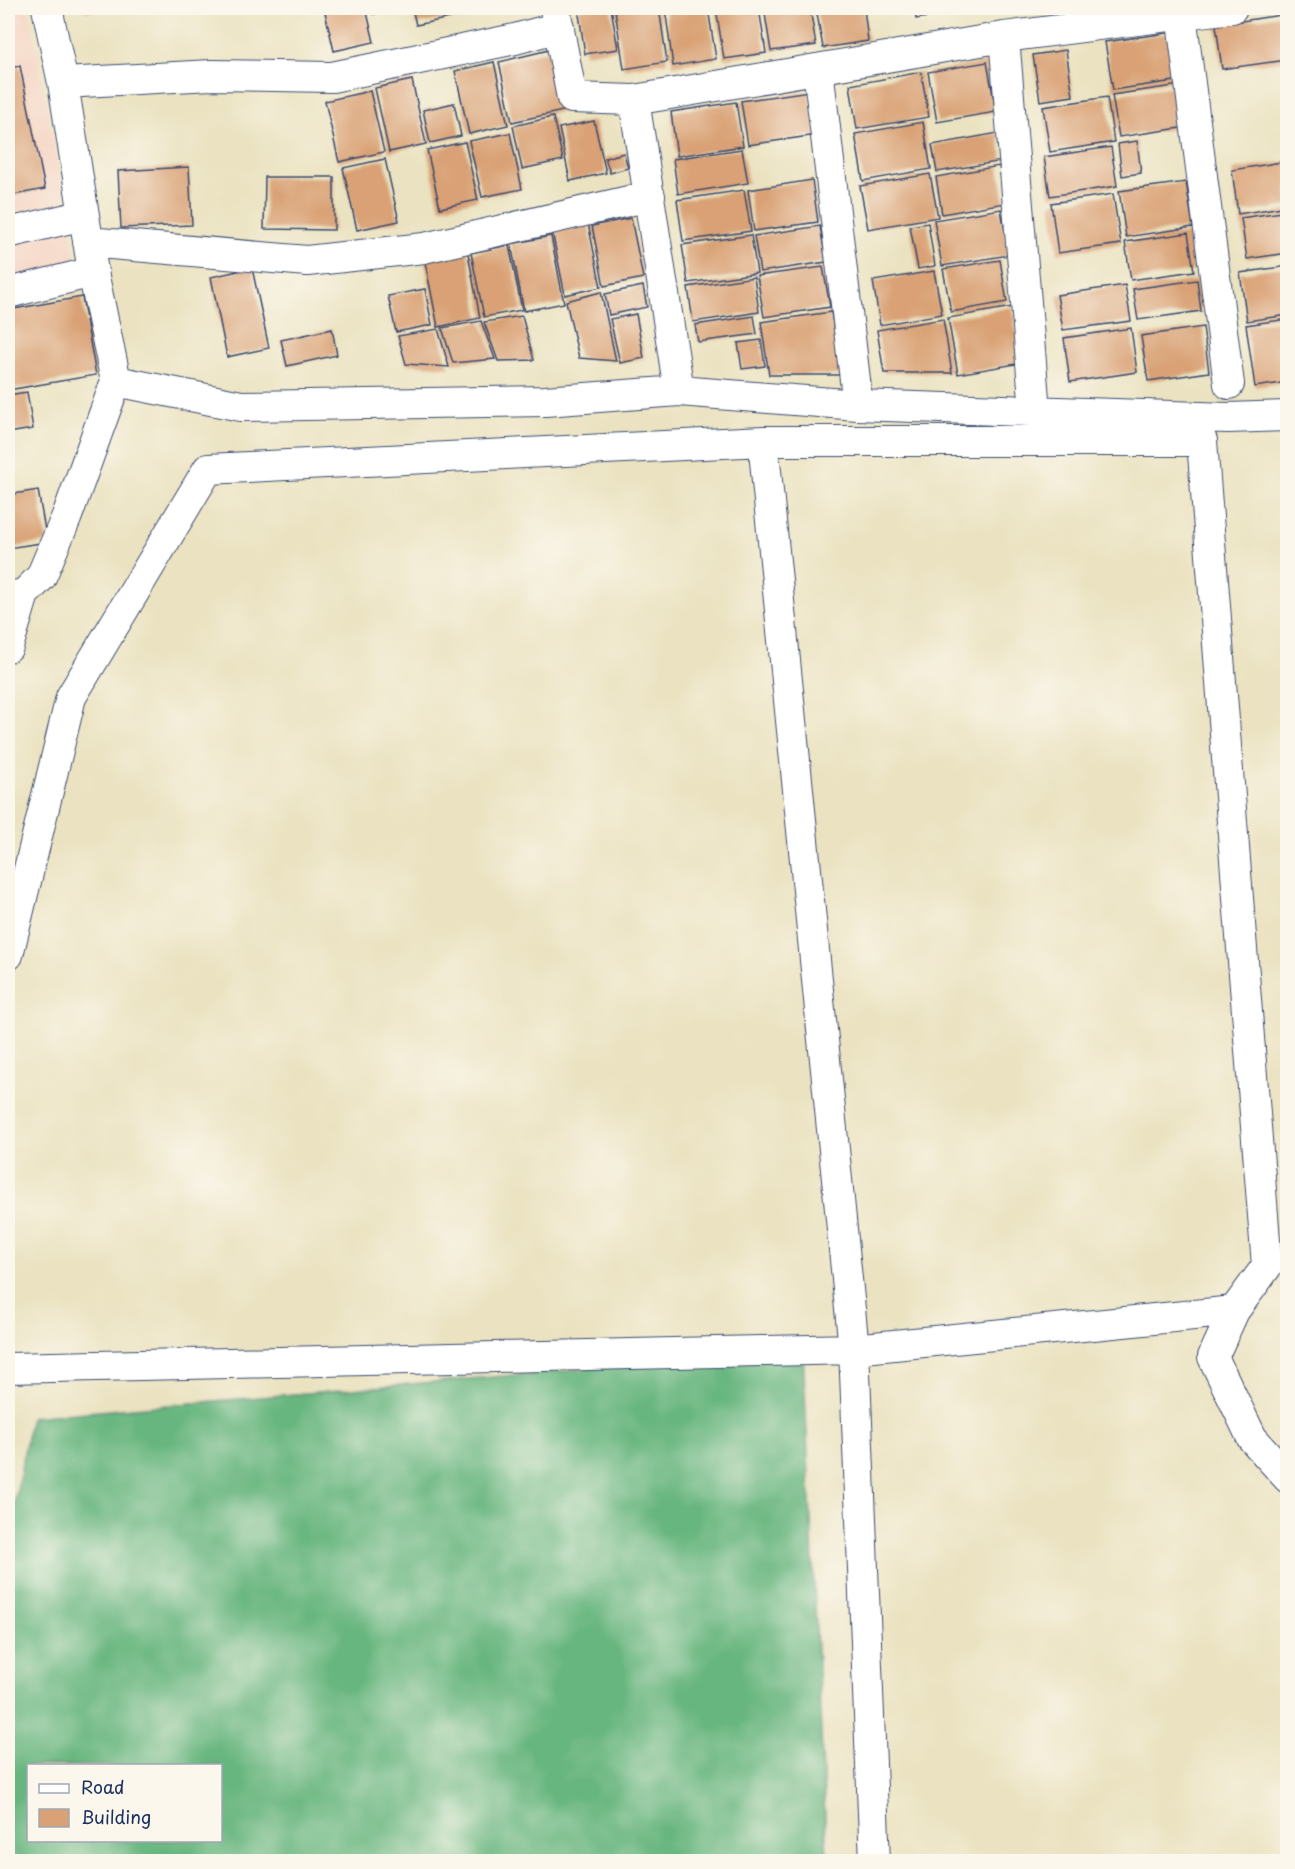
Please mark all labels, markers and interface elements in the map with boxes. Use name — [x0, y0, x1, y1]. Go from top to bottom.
legend — [27, 1764, 222, 1842]
text: Road — [81, 1773, 125, 1800]
text: Building — [81, 1803, 151, 1830]

